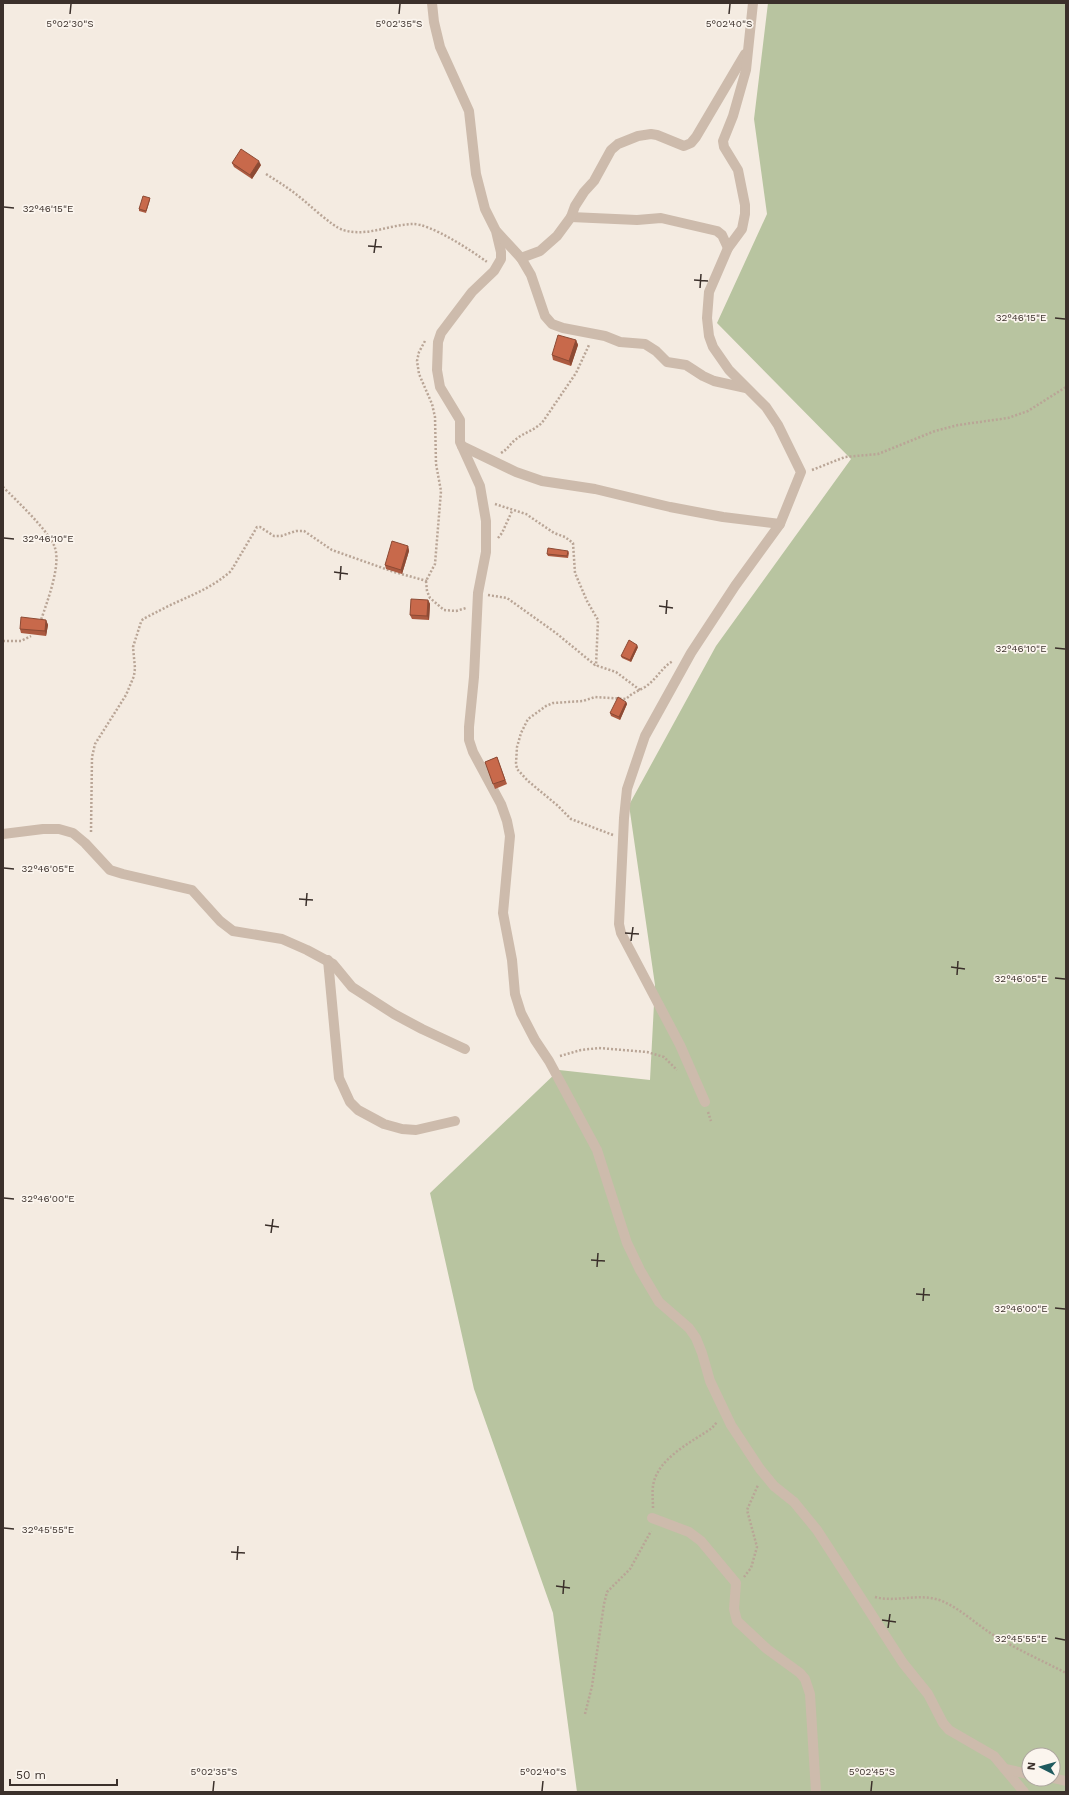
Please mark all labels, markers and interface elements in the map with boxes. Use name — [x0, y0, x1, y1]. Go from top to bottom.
text: 5°02'30"S — [46, 18, 94, 29]
text: 5°02'35"S — [376, 18, 422, 29]
text: 5°02'40"S — [706, 18, 752, 29]
text: 32°46'15"E — [23, 203, 73, 214]
text: 32°46'15"E — [996, 312, 1046, 323]
text: 32°46'10"E — [22, 533, 74, 544]
text: 32°46'10"E — [995, 643, 1047, 654]
text: 32°46'05"E — [22, 863, 75, 874]
text: 32°46'05"E — [995, 973, 1048, 984]
text: 32°46'00"E — [21, 1193, 75, 1204]
text: 32°46'00"E — [994, 1303, 1048, 1314]
text: 32°45'55"E — [22, 1524, 74, 1535]
text: 32°45'55"E — [995, 1633, 1047, 1644]
north arrow — [1021, 1747, 1061, 1787]
scale bar — [10, 1761, 117, 1787]
text: N — [1025, 1761, 1038, 1771]
text: 5°02'35"S — [191, 1766, 237, 1777]
text: 5°02'40"S — [520, 1766, 566, 1777]
text: 5°02'45"S — [849, 1766, 895, 1777]
text: 50 m — [16, 1768, 46, 1782]

